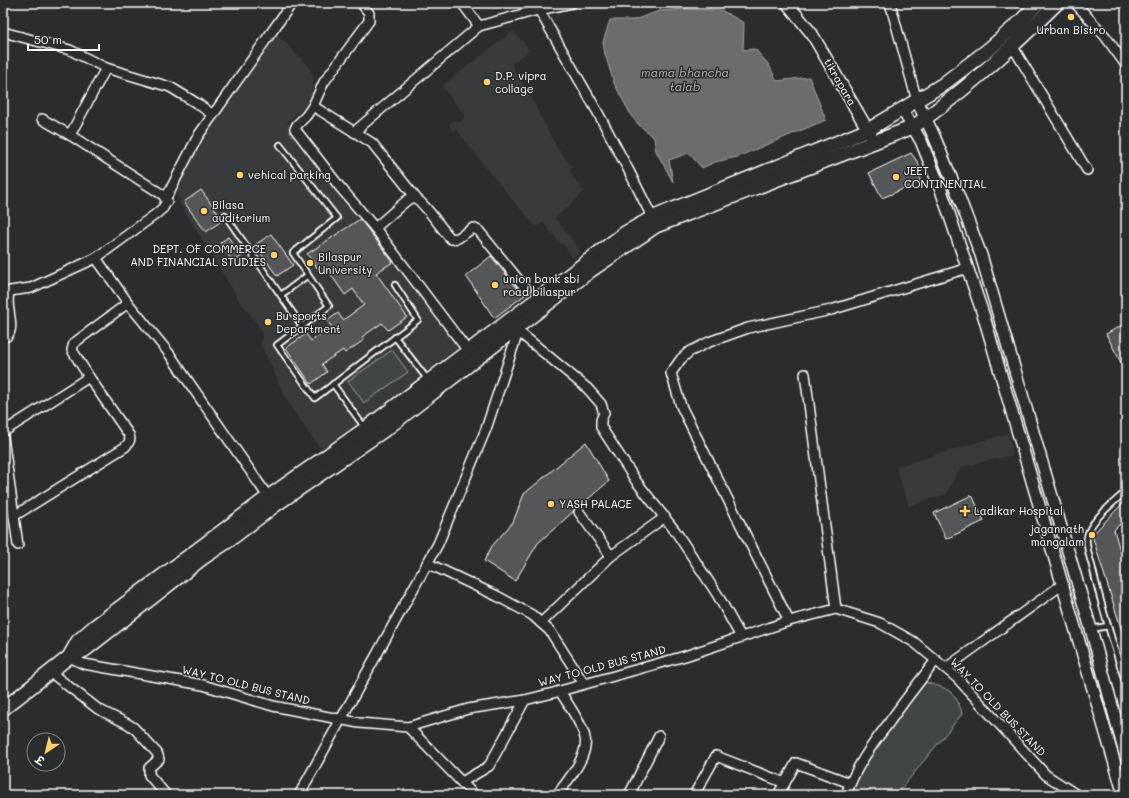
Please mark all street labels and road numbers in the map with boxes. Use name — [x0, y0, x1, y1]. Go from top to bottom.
street label: tikrapara — [821, 55, 860, 108]
street label: WAY TO OLD BUS STAND — [536, 641, 667, 690]
street label: WAY TO OLD BUS STAND — [947, 654, 1049, 759]
street label: WAY TO OLD BUS STAND — [181, 661, 312, 708]

